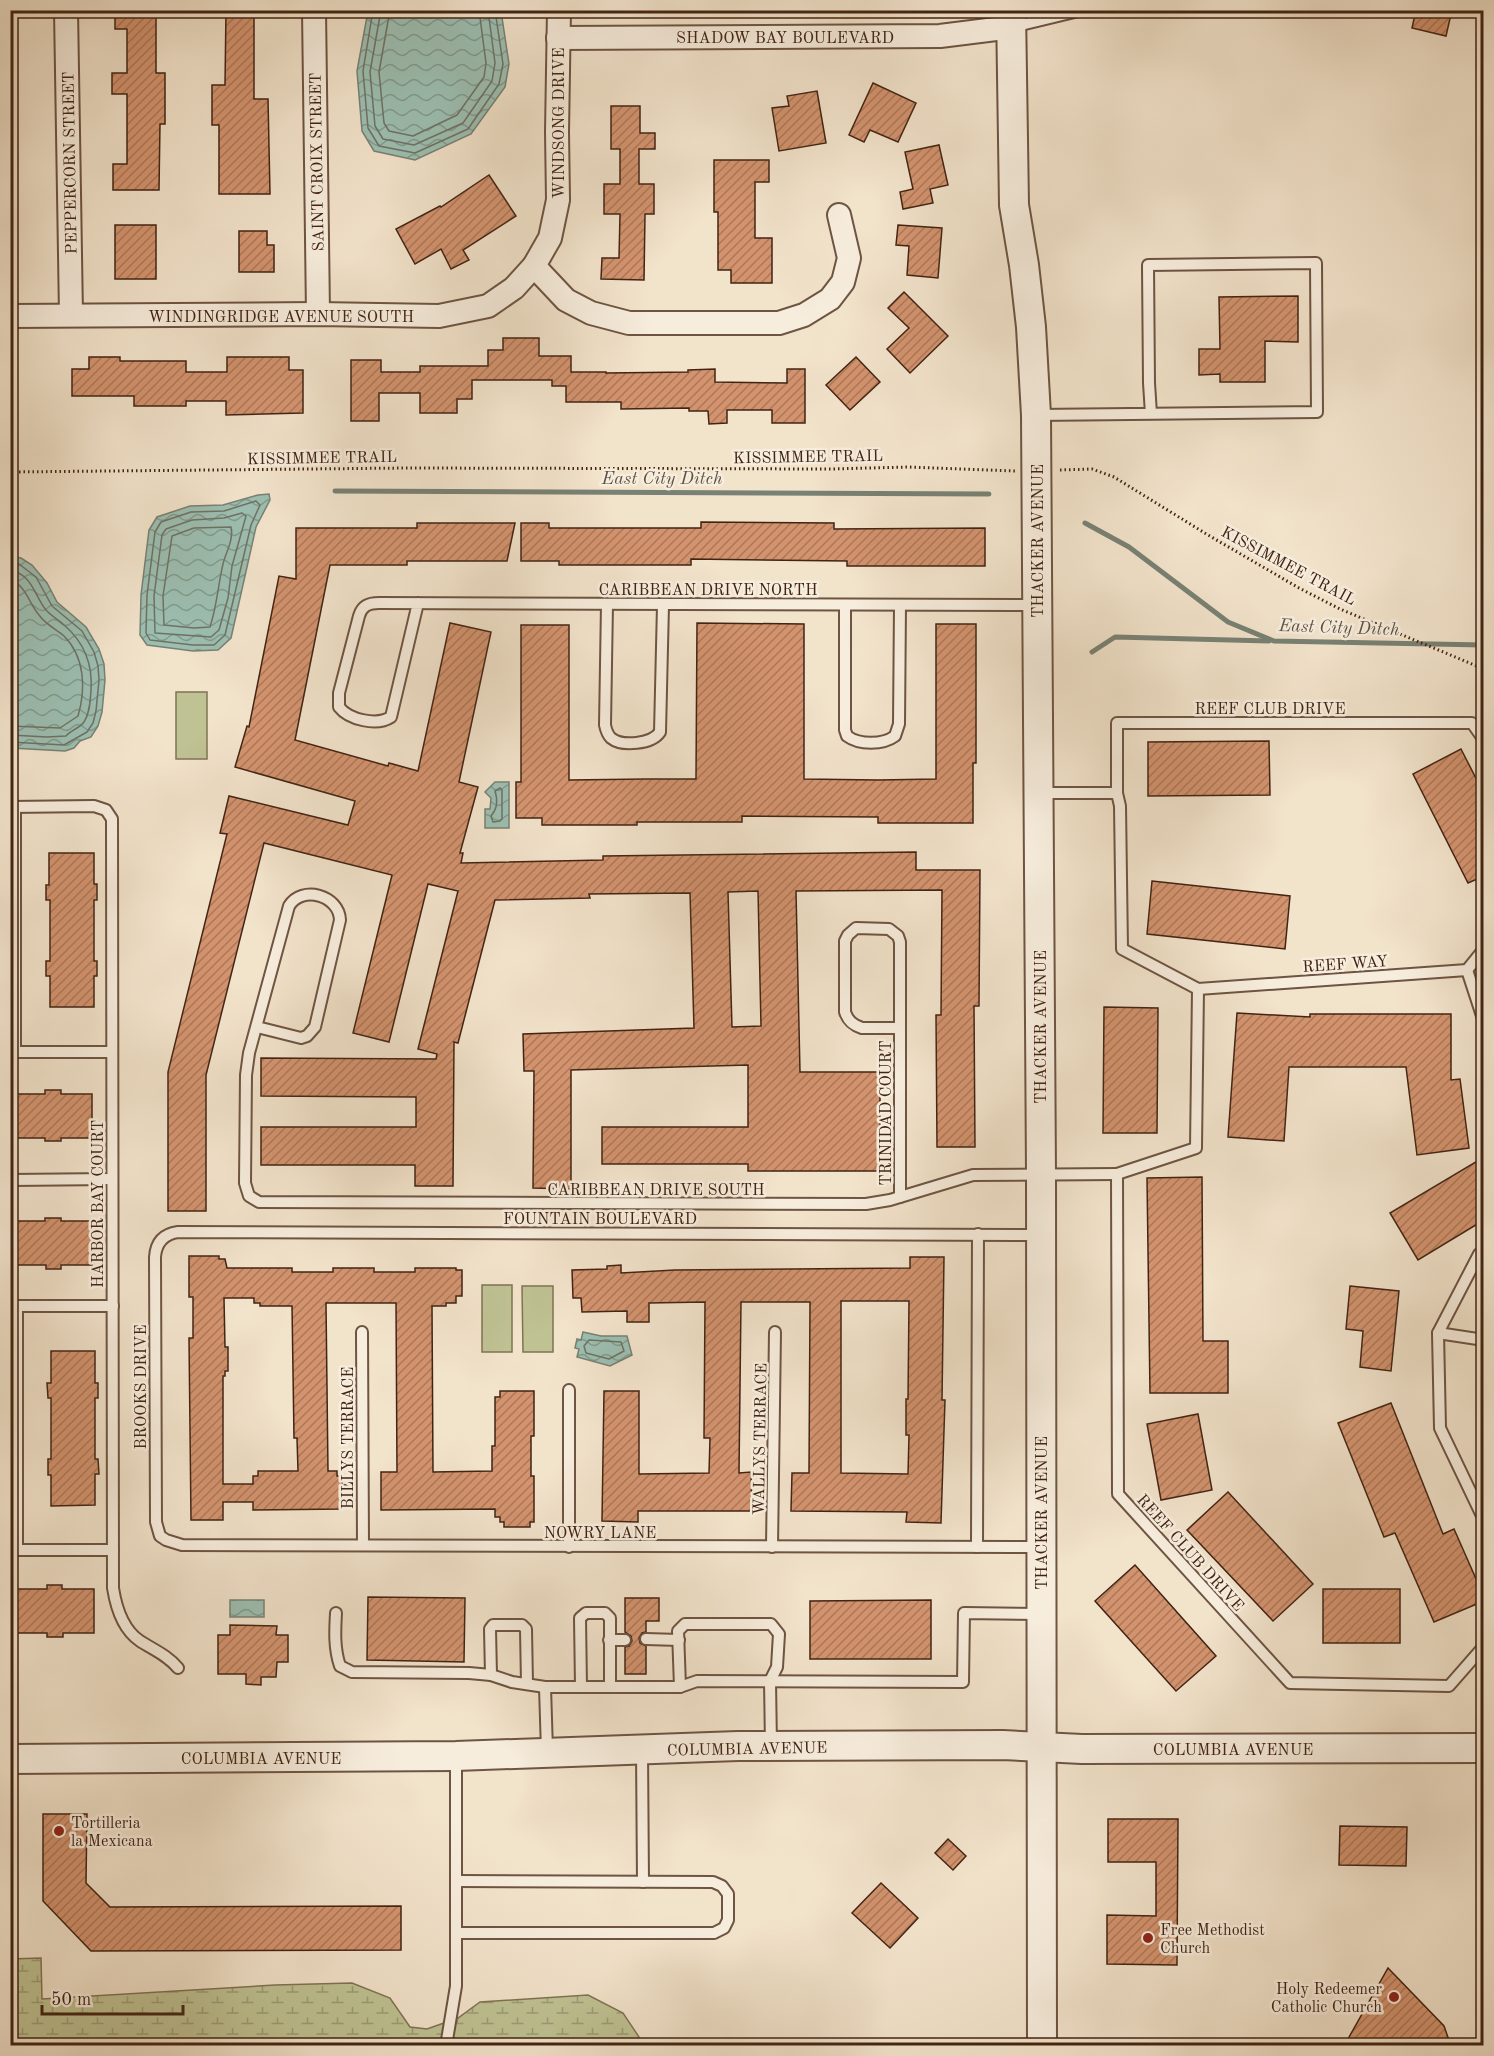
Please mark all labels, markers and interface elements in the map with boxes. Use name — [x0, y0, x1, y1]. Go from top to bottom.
street label: SHADOW BAY BOULEVARD — [676, 31, 894, 47]
street label: WINDSONG DRIVE — [552, 47, 568, 199]
street label: PEPPERCORN STREET — [61, 72, 81, 254]
street label: SAINT CROIX STREET — [308, 72, 328, 251]
street label: WINDINGRIDGE AVENUE SOUTH — [148, 310, 414, 326]
street label: KISSIMMEE TRAIL — [733, 449, 883, 467]
street label: KISSIMMEE TRAIL — [247, 450, 397, 468]
street label: THACKER AVENUE — [1031, 464, 1047, 618]
water label: East City Ditch — [601, 470, 722, 488]
street label: KISSIMMEE TRAIL — [1218, 524, 1358, 609]
street label: CARIBBEAN DRIVE NORTH — [598, 583, 818, 599]
water label: East City Ditch — [1277, 617, 1400, 639]
street label: REEF CLUB DRIVE — [1195, 702, 1345, 718]
street label: THACKER AVENUE — [1034, 950, 1050, 1104]
street label: REEF WAY — [1302, 954, 1389, 976]
street label: TRINIDAD COURT — [879, 1040, 895, 1186]
street label: HARBOR BAY COURT — [91, 1120, 107, 1288]
street label: CARIBBEAN DRIVE SOUTH — [547, 1183, 765, 1199]
street label: FOUNTAIN BOULEVARD — [503, 1212, 697, 1228]
street label: BROOKS DRIVE — [134, 1324, 150, 1450]
street label: WALLYS TERRACE — [752, 1363, 770, 1515]
street label: BILLYS TERRACE — [341, 1367, 357, 1509]
street label: THACKER AVENUE — [1035, 1436, 1051, 1590]
street label: REEF CLUB DRIVE — [1133, 1492, 1246, 1615]
street label: NOWRY LANE — [544, 1526, 656, 1542]
street label: COLUMBIA AVENUE — [667, 1741, 827, 1759]
street label: COLUMBIA AVENUE — [1153, 1743, 1313, 1759]
street label: COLUMBIA AVENUE — [181, 1752, 341, 1768]
place label: Tortilleria la Mexicana — [71, 1816, 153, 1850]
marker: Tortilleria la Mexicana — [52, 1824, 66, 1838]
place label: Free Methodist Church — [1160, 1923, 1265, 1957]
marker: Free Methodist Church — [1141, 1931, 1155, 1945]
scale bar — [42, 1978, 183, 2016]
place label: Holy Redeemer Catholic Church — [1271, 1982, 1382, 2016]
marker: Holy Redeemer Catholic Church — [1387, 1990, 1401, 2004]
text: 50 m — [51, 1991, 91, 2009]

